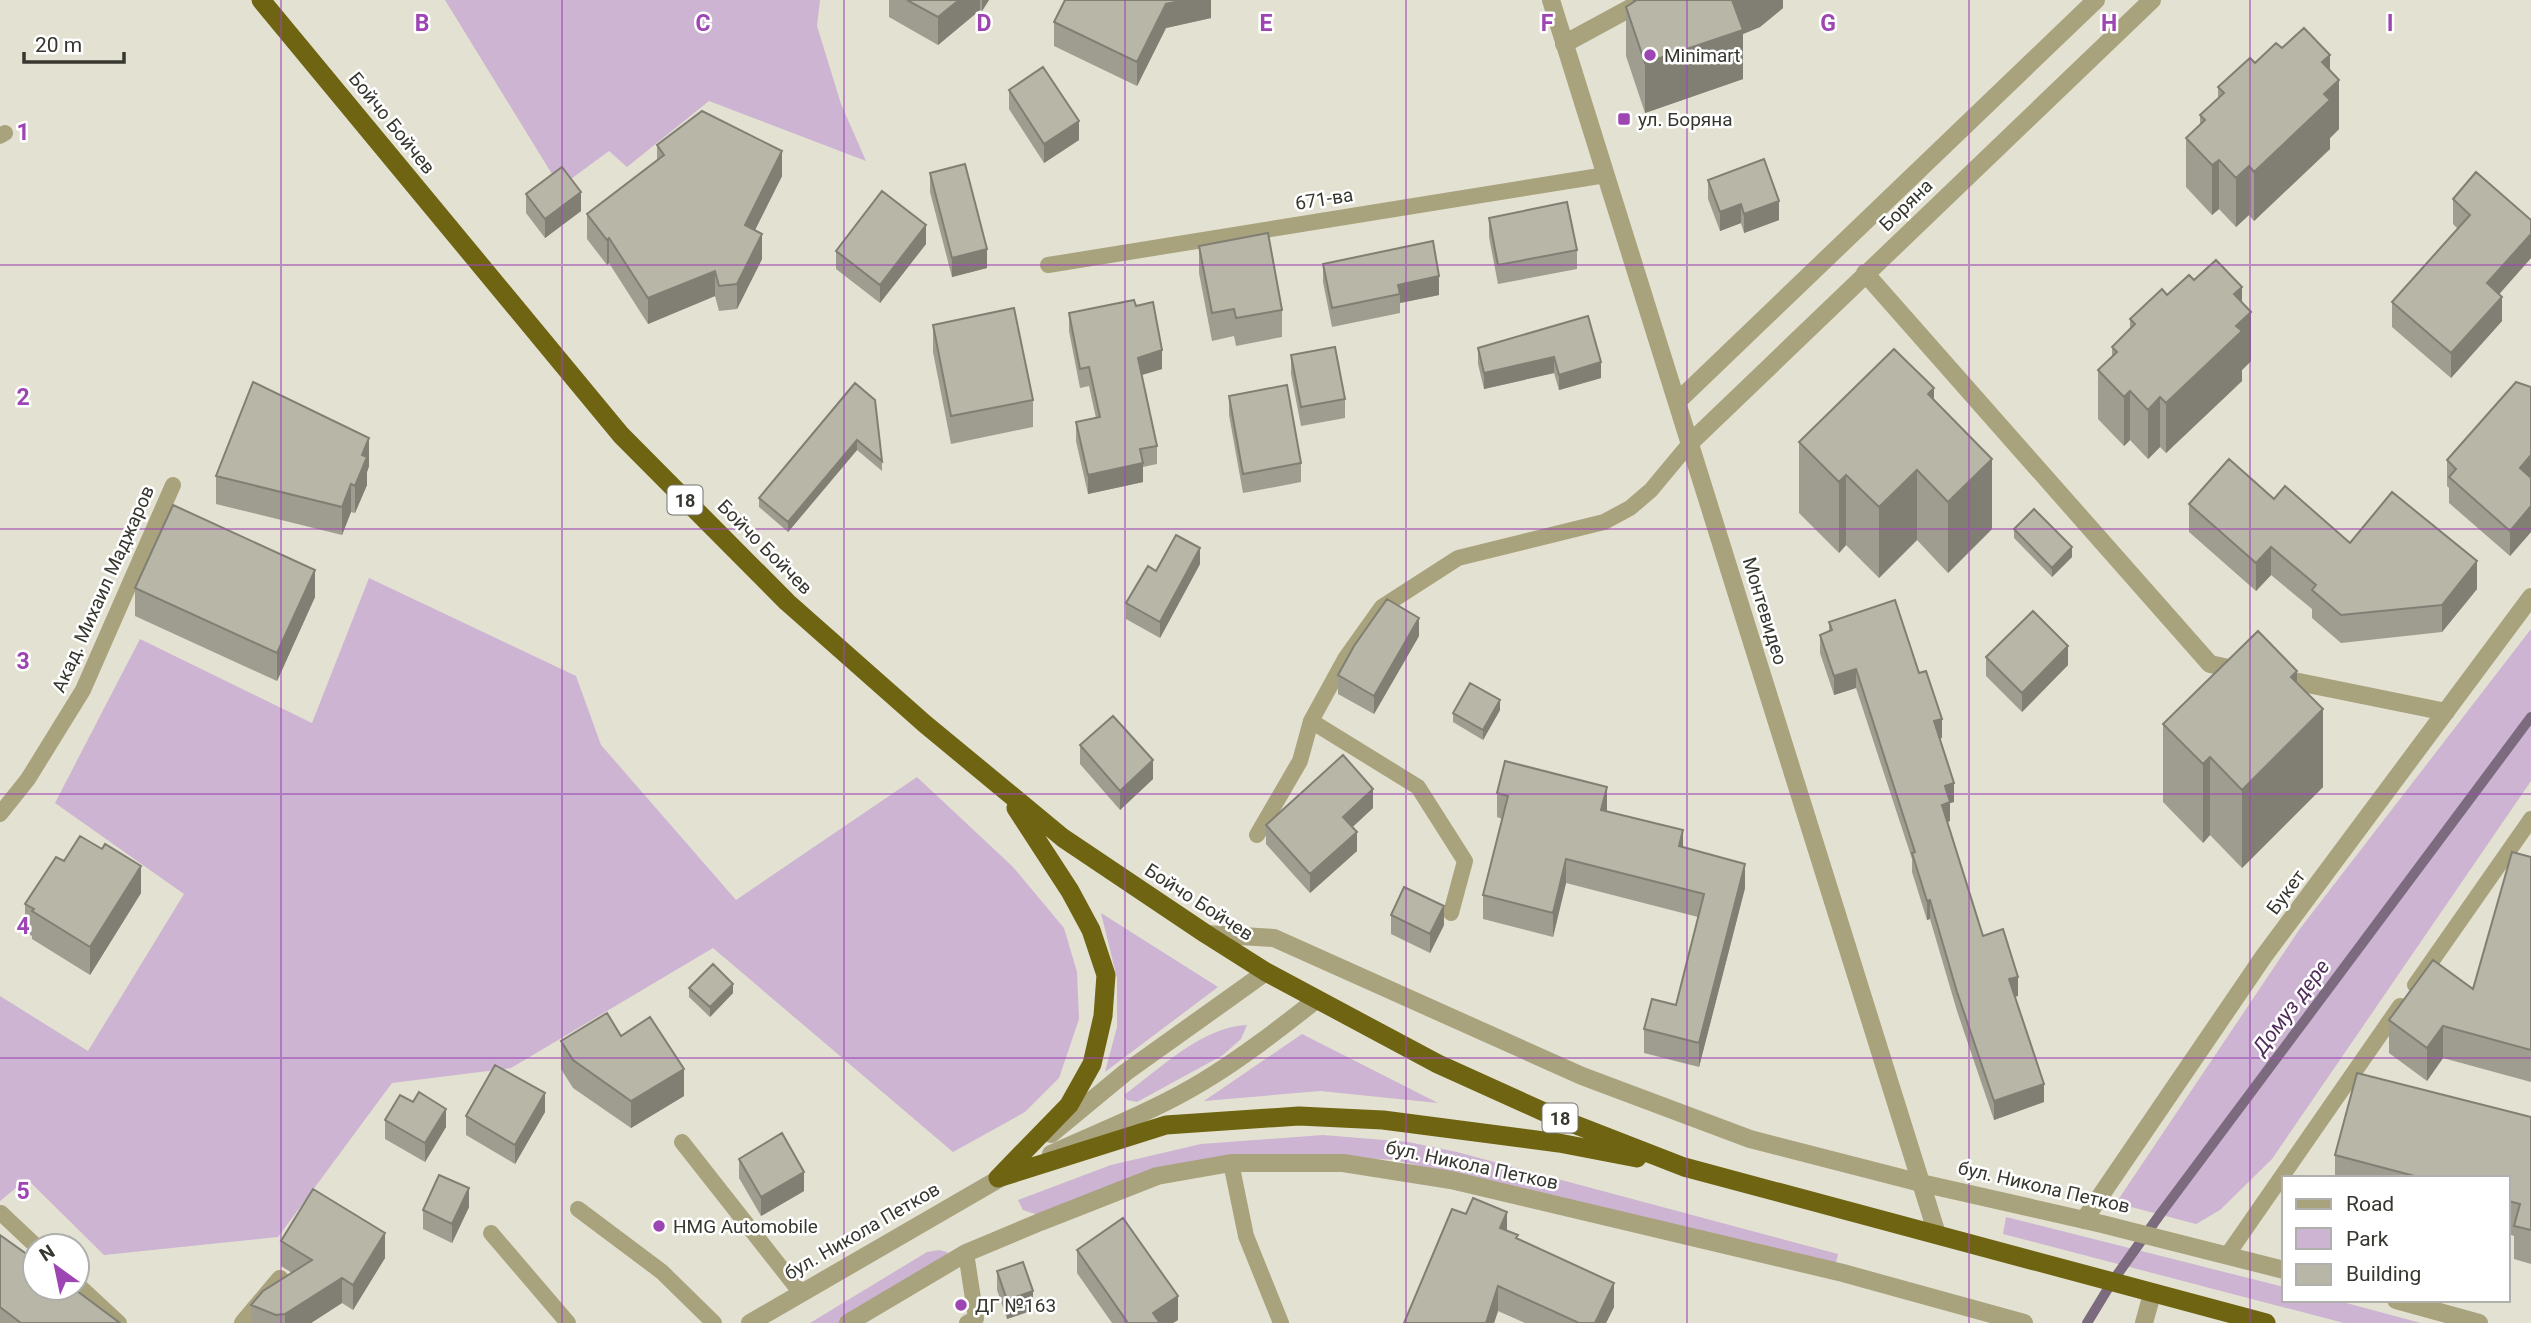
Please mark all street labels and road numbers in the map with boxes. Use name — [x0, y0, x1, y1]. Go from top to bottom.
street label: Бойчо Бойчев — [344, 67, 440, 179]
street label: Боряна — [1875, 174, 1937, 236]
street label: 671-ва — [1293, 183, 1355, 215]
street label: Акад. Михаил Маджаров — [47, 482, 159, 696]
road number: 18 — [668, 486, 702, 514]
street label: Бойчо Бойчев — [713, 495, 817, 599]
street label: Монтевидео — [1738, 555, 1792, 667]
street label: Бойчо Бойчев — [1140, 858, 1258, 946]
street label: Букет — [2262, 865, 2310, 919]
road number: 18 — [1542, 1104, 1578, 1133]
street label: бул. Никола Петков — [1384, 1135, 1560, 1195]
street label: бул. Никола Петков — [1956, 1156, 2132, 1218]
street label: бул. Никола Петков — [780, 1177, 944, 1285]

